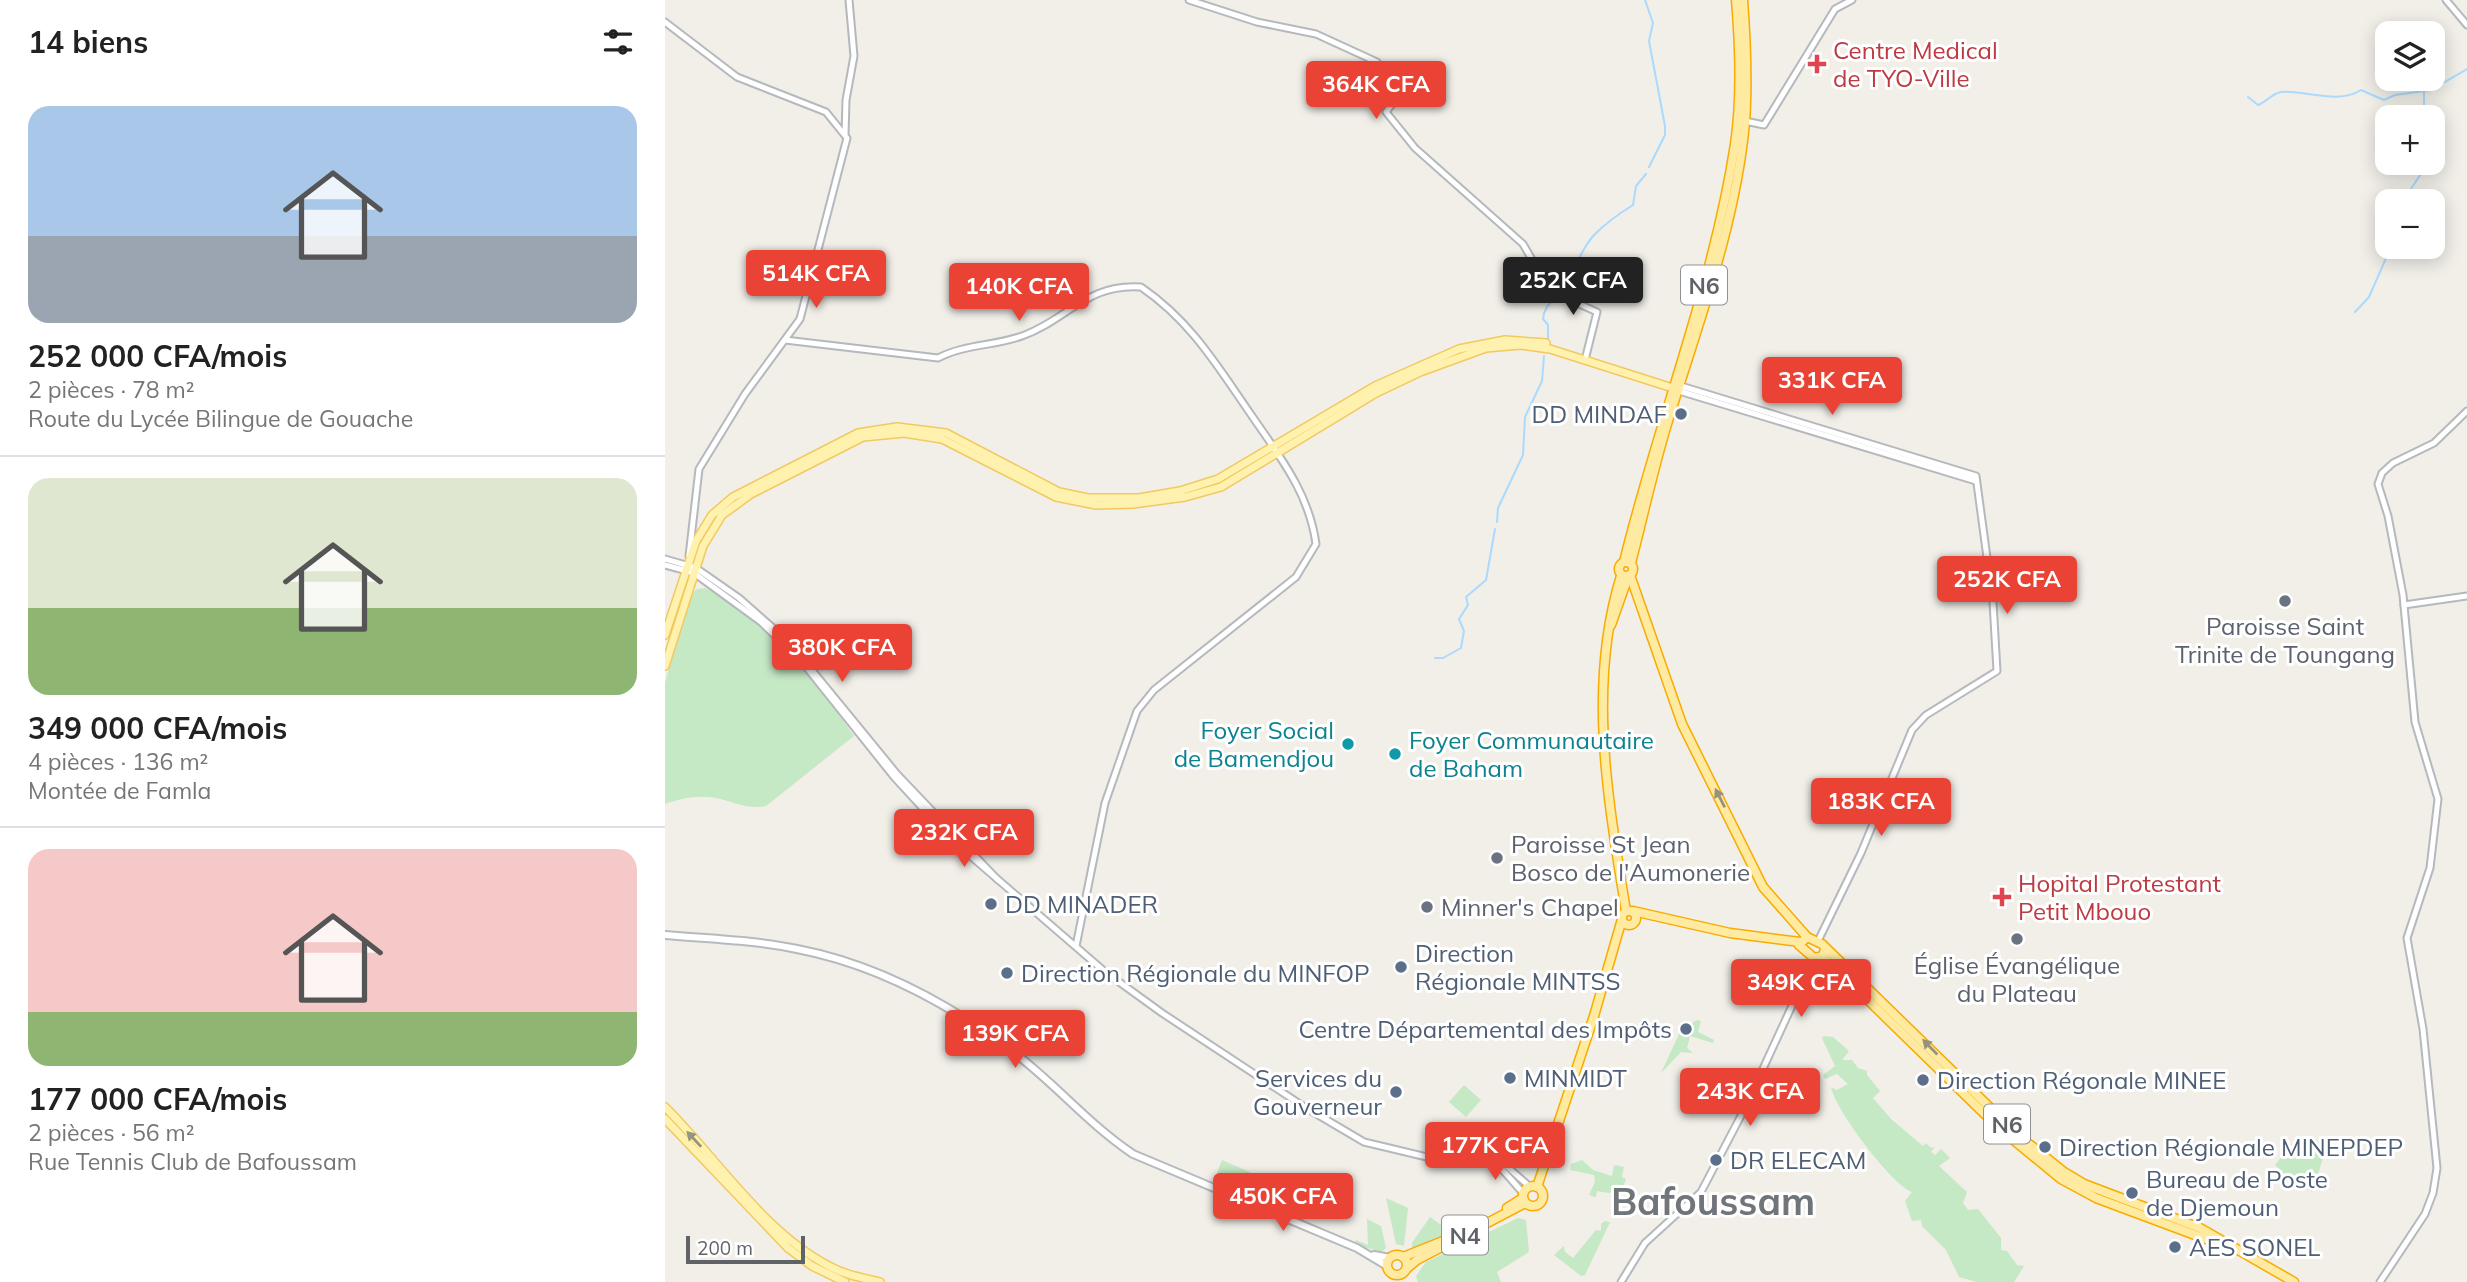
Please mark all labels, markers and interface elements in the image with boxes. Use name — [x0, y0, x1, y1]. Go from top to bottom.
map controls — [2375, 21, 2445, 259]
button: layers — [2375, 21, 2445, 91]
text: 14 biens — [28, 23, 148, 61]
icon: filters — [599, 23, 637, 61]
place label: Centre Medical de TYO-Ville — [1833, 35, 1998, 93]
marker: Centre Medical de TYO-Ville — [1807, 54, 1827, 74]
pin: 364K CFA — [1304, 61, 1448, 121]
text: 364K CFA — [1322, 69, 1430, 98]
button: + — [2375, 105, 2445, 175]
icon: home — [270, 152, 396, 278]
button: − — [2375, 189, 2445, 259]
pin: 514K CFA — [744, 250, 888, 310]
text: 514K CFA — [762, 258, 870, 287]
pin: 252K CFA — [1501, 258, 1645, 317]
pin: 140K CFA — [947, 264, 1091, 323]
text: 252K CFA — [1519, 265, 1627, 294]
road number: N6 — [1681, 266, 1727, 304]
text: 140K CFA — [965, 271, 1073, 300]
text: 252 000 CFA/mois — [28, 337, 287, 375]
pin: 331K CFA — [1760, 358, 1904, 417]
text: 331K CFA — [1778, 365, 1886, 394]
text: 2 pièces · 78 m² — [28, 375, 195, 404]
place label: DD MINDAF — [1531, 399, 1667, 429]
text: Route du Lycée Bilingue de Gouache — [28, 404, 413, 433]
marker: DD MINDAF — [1673, 406, 1689, 422]
icon: home — [270, 524, 396, 650]
pin: 252K CFA — [1935, 556, 2079, 616]
text: 252K CFA — [1953, 564, 2061, 593]
marker: Paroisse Saint Trinite de Toungang — [2277, 593, 2293, 609]
place label: Paroisse Saint Trinite de Toungang — [2175, 611, 2395, 669]
pin: 380K CFA — [770, 624, 914, 684]
text: 380K CFA — [788, 632, 896, 661]
text: 349 000 CFA/mois — [28, 709, 287, 747]
place label: Foyer Social de Bamendjou — [1174, 715, 1334, 773]
place label: Foyer Communautaire de Baham — [1409, 725, 1654, 783]
marker: Foyer Social de Bamendjou — [1340, 736, 1356, 752]
marker: Foyer Communautaire de Baham — [1387, 746, 1403, 762]
text: 4 pièces · 136 m² — [28, 747, 208, 776]
text: Montée de Famla — [28, 776, 211, 805]
pin: 183K CFA — [1809, 778, 1953, 838]
text: 183K CFA — [1827, 786, 1935, 815]
one-way arrow — [1714, 788, 1725, 808]
pin: 232K CFA — [892, 810, 1036, 869]
text: 232K CFA — [910, 817, 1018, 846]
place label: Paroisse St Jean Bosco de l'Aumonerie — [1511, 829, 1750, 887]
marker: Paroisse St Jean Bosco de l'Aumonerie — [1489, 850, 1505, 866]
place label: Hopital Protestant Petit Mbouo — [2018, 868, 2221, 926]
marker: Hopital Protestant Petit Mbouo — [1992, 887, 2012, 907]
place label: DD MINADER — [1005, 889, 1158, 919]
place label: Minner's Chapel — [1441, 892, 1619, 922]
icon: home — [270, 895, 396, 1021]
marker: DD MINADER — [983, 896, 999, 912]
marker: Minner's Chapel — [1419, 899, 1435, 915]
marker: Église Évangélique du Plateau — [2009, 931, 2025, 947]
place label: Direction Régionale MINTSS — [1415, 938, 1620, 996]
place label: Église Évangélique du Plateau — [1914, 950, 2120, 1008]
place label: Direction Régionale du MINFOP — [1021, 958, 1370, 988]
marker: Direction Régionale MINTSS — [1393, 959, 1409, 975]
pin: 349K CFA — [1729, 960, 1873, 1019]
marker: Direction Régionale du MINFOP — [999, 965, 1015, 981]
text: 349K CFA — [1747, 967, 1855, 996]
pin: 139K CFA — [943, 1010, 1087, 1070]
place label: Centre Départemental des Impôts — [1298, 1014, 1672, 1044]
text: 139K CFA — [961, 1018, 1069, 1047]
marker: Centre Départemental des Impôts — [1678, 1021, 1694, 1037]
one-way arrow — [1922, 1039, 1938, 1056]
place label: Services du Gouverneur — [1253, 1063, 1382, 1121]
place label: MINMIDT — [1524, 1063, 1627, 1093]
place label: Direction Régonale MINEE — [1937, 1065, 2226, 1095]
pin: 243K CFA — [1678, 1068, 1822, 1128]
marker: MINMIDT — [1502, 1070, 1518, 1086]
marker: Direction Régonale MINEE — [1915, 1072, 1931, 1088]
text: 243K CFA — [1696, 1076, 1804, 1105]
text: 177 000 CFA/mois — [28, 1080, 287, 1118]
marker: Services du Gouverneur — [1388, 1084, 1404, 1100]
road number: N6 — [1984, 1105, 2030, 1144]
text: 2 pièces · 56 m² — [28, 1118, 195, 1147]
pin: 177K CFA — [1423, 1122, 1567, 1182]
text: 177K CFA — [1441, 1130, 1549, 1159]
one-way arrow — [687, 1131, 703, 1148]
place label: Direction Régionale MINEPDEP — [2059, 1132, 2403, 1162]
marker: Direction Régionale MINEPDEP — [2037, 1139, 2053, 1155]
place label: DR ELECAM — [1730, 1145, 1866, 1175]
text: Rue Tennis Club de Bafoussam — [28, 1147, 357, 1176]
marker: DR ELECAM — [1708, 1152, 1724, 1168]
place label: Bureau de Poste de Djemoun — [2146, 1164, 2328, 1222]
pin: 450K CFA — [1211, 1174, 1355, 1233]
district label: Bafoussam — [1611, 1177, 1815, 1225]
text: 450K CFA — [1229, 1181, 1337, 1210]
marker: Bureau de Poste de Djemoun — [2124, 1185, 2140, 1201]
road number: N4 — [1442, 1216, 1488, 1254]
place label: AES SONEL — [2189, 1232, 2320, 1262]
scale bar — [686, 1233, 805, 1265]
text: 200 m — [697, 1236, 753, 1260]
marker: AES SONEL — [2167, 1239, 2183, 1255]

